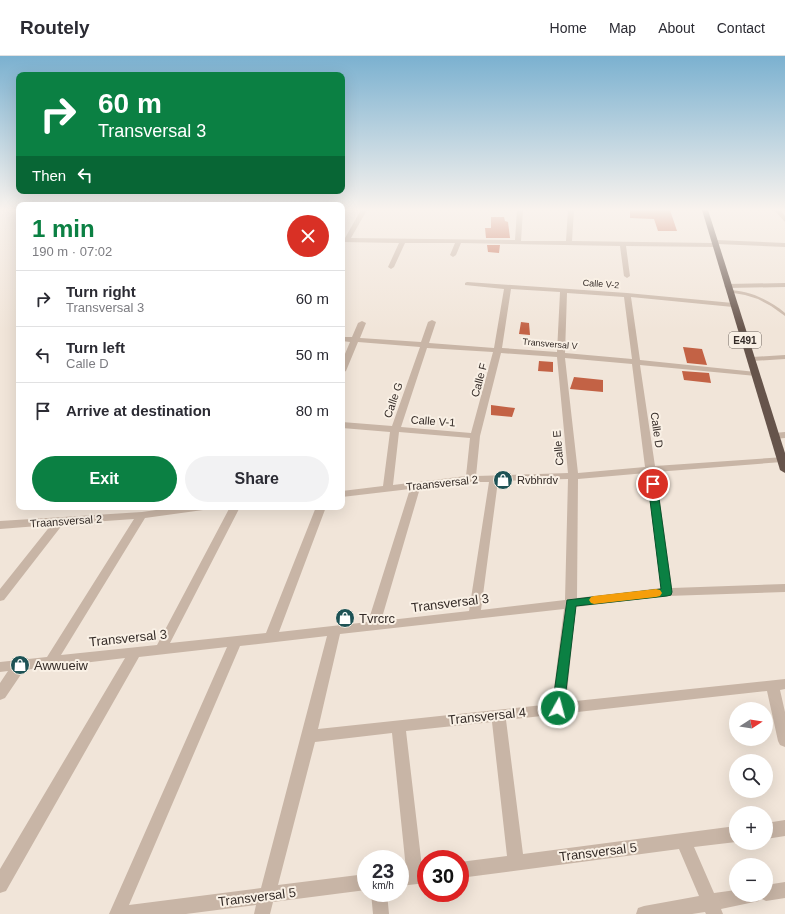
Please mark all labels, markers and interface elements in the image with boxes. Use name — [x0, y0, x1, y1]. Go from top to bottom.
text: Routely — [20, 17, 90, 38]
text: Home — [550, 20, 587, 36]
text: Map — [609, 20, 636, 36]
text: About — [658, 20, 695, 36]
text: Contact — [717, 20, 765, 36]
icon: right — [32, 88, 84, 140]
text: 60 m — [98, 88, 162, 119]
text: Transversal 3 — [98, 121, 206, 141]
icon: left — [74, 164, 96, 186]
text: Then — [32, 167, 66, 184]
text: 1 min — [32, 215, 95, 242]
button: close — [287, 215, 329, 257]
text: 190 m · 07:02 — [32, 244, 112, 259]
street label: Calle V-2 — [582, 278, 620, 290]
text: Turn right — [66, 283, 136, 300]
icon: right — [32, 288, 54, 310]
text: 60 m — [296, 290, 329, 307]
text: Transversal 3 — [66, 300, 144, 315]
road number: E491 — [729, 332, 761, 348]
street label: Transversal V — [522, 337, 578, 351]
text: Turn left — [66, 339, 125, 356]
icon: left — [32, 344, 54, 366]
text: 50 m — [296, 346, 329, 363]
text: Calle D — [66, 356, 109, 371]
street label: Calle F — [469, 361, 489, 398]
street label: Calle G — [381, 381, 405, 419]
icon: arrive — [32, 400, 54, 422]
text: Arrive at destination — [66, 402, 211, 419]
text: 80 m — [296, 402, 329, 419]
street label: Calle D — [649, 411, 665, 449]
street label: Calle V-1 — [410, 413, 456, 429]
street label: Calle E — [550, 430, 566, 466]
button: Exit — [32, 456, 177, 502]
button: Share — [185, 456, 329, 502]
pin — [636, 467, 670, 501]
shop icon: Rvbhrdv — [492, 469, 514, 491]
street label: Traansversal 2 — [405, 473, 479, 493]
icon: arrive — [642, 473, 664, 495]
place label: Rvbhrdv — [517, 474, 558, 486]
street label: Traansversal 2 — [29, 512, 103, 530]
street label: Transversal 3 — [410, 591, 490, 615]
shop icon: Tvrcrc — [334, 607, 356, 629]
place label: Tvrcrc — [359, 611, 396, 626]
street label: Transversal 3 — [88, 626, 168, 650]
shop icon: Awwueiw — [9, 654, 31, 676]
place label: Awwueiw — [34, 658, 89, 673]
position arrow — [537, 687, 579, 729]
north arrow — [729, 702, 773, 746]
map controls — [729, 702, 773, 902]
street label: Transversal 4 — [447, 704, 527, 728]
button: search — [729, 754, 773, 798]
button: + — [729, 806, 773, 850]
street label: Transversal 5 — [558, 840, 638, 864]
speed limit sign: 30 — [417, 850, 469, 902]
button: − — [729, 858, 773, 902]
text: 23 — [372, 860, 394, 882]
text: km/h — [372, 880, 394, 891]
street label: Transversal 5 — [217, 885, 297, 909]

